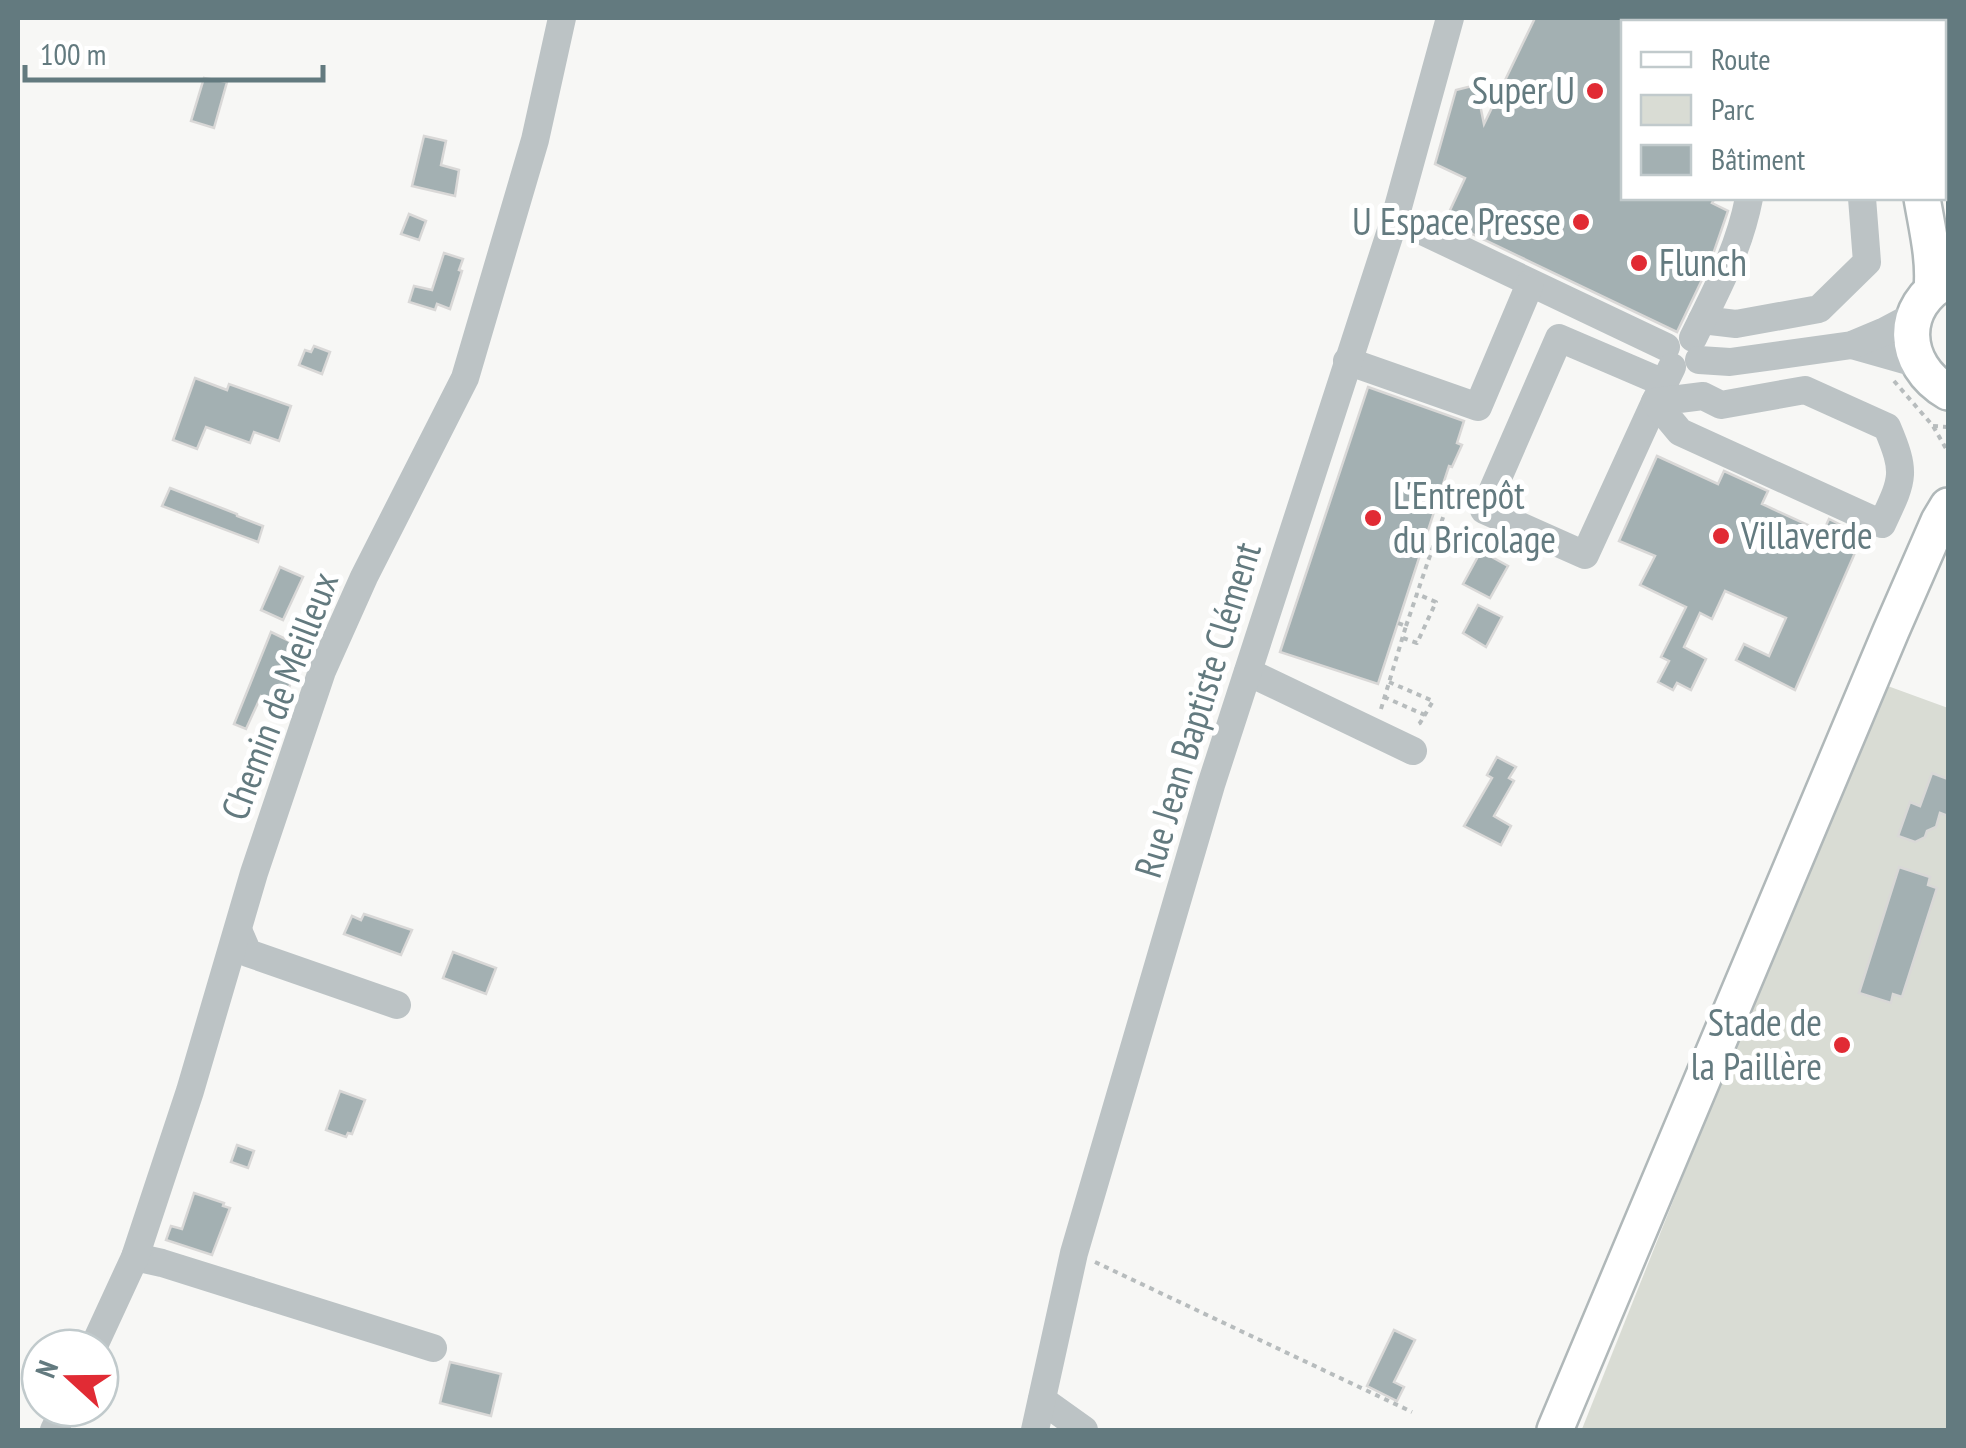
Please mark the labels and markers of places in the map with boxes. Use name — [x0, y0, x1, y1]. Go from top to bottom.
place label: Super U — [1472, 65, 1575, 114]
marker: Super U — [1584, 80, 1606, 102]
place label: U Espace Presse — [1352, 196, 1561, 245]
marker: U Espace Presse — [1570, 211, 1592, 233]
place label: Flunch — [1659, 237, 1747, 286]
marker: Flunch — [1628, 252, 1650, 274]
place label: L'Entrepôt du Bricolage — [1393, 470, 1556, 563]
marker: L'Entrepôt du Bricolage — [1362, 507, 1384, 529]
place label: Villaverde — [1740, 510, 1873, 559]
marker: Villaverde — [1710, 525, 1732, 547]
place label: Stade de la Paillère — [1691, 997, 1822, 1090]
marker: Stade de la Paillère — [1831, 1034, 1853, 1056]

